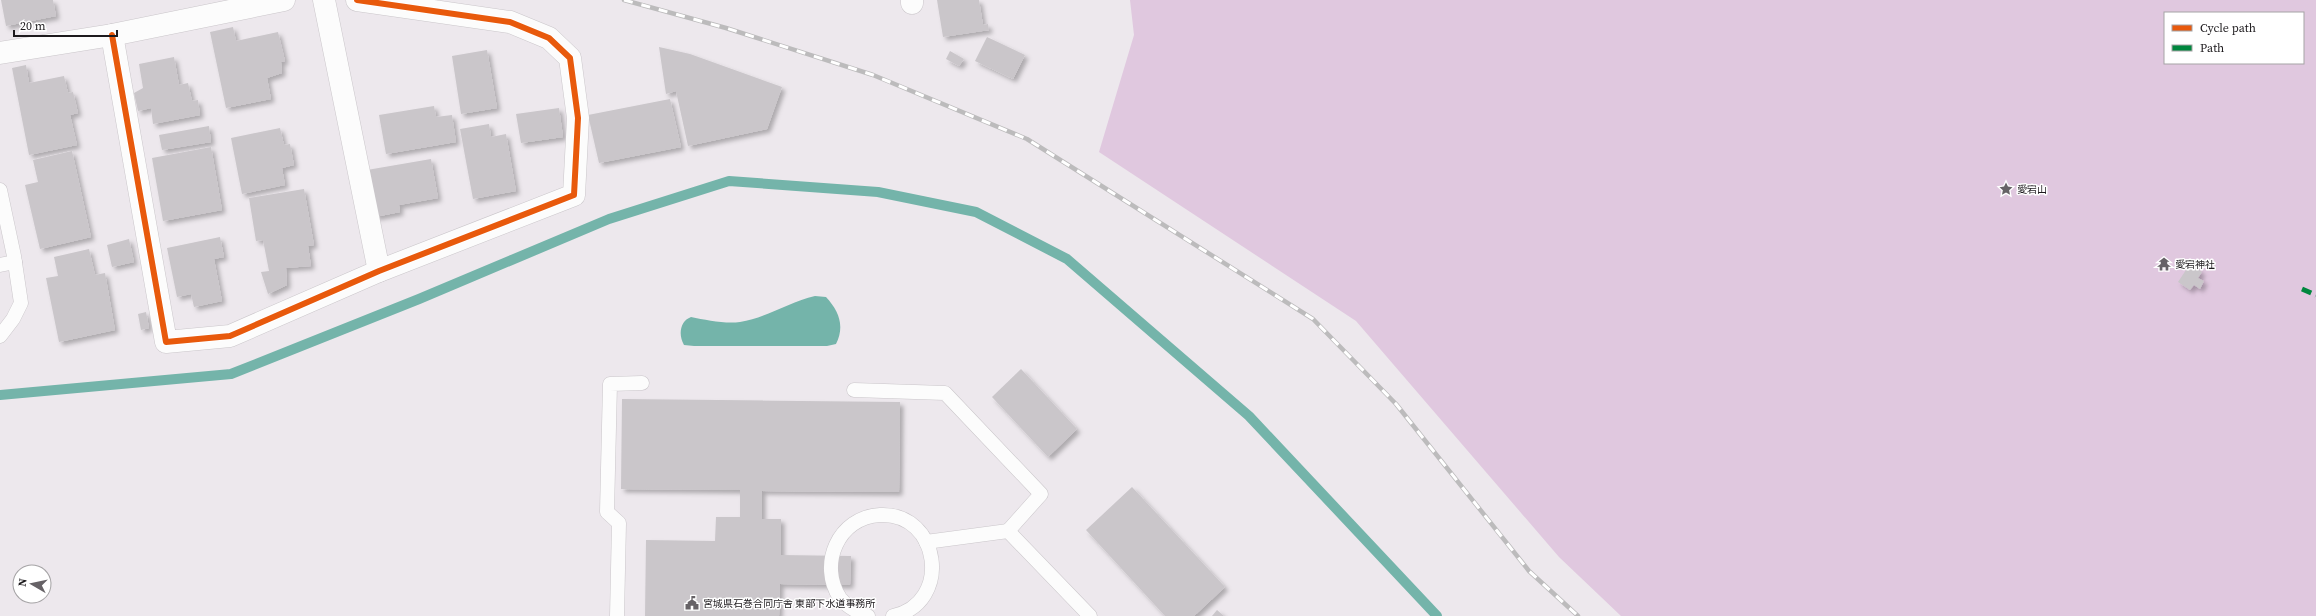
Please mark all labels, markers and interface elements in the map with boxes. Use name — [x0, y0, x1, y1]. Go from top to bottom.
scale bar — [14, 12, 117, 38]
legend — [2164, 12, 2304, 64]
text: 20 m — [20, 18, 46, 34]
text: Cycle path — [2200, 20, 2256, 36]
text: Path — [2200, 40, 2224, 56]
place icon: 愛宕山 — [1998, 181, 2014, 197]
place label: 愛宕山 — [2017, 183, 2047, 196]
temple icon: 愛宕神社 — [2156, 256, 2172, 272]
place label: 愛宕神社 — [2175, 258, 2215, 271]
north arrow — [12, 564, 52, 604]
text: N — [15, 577, 31, 588]
public building icon: 宮城県石巻合同庁舎 東部下水道事務所 — [684, 595, 700, 611]
place label: 宮城県石巻合同庁舎 東部下水道事務所 — [703, 597, 875, 610]

